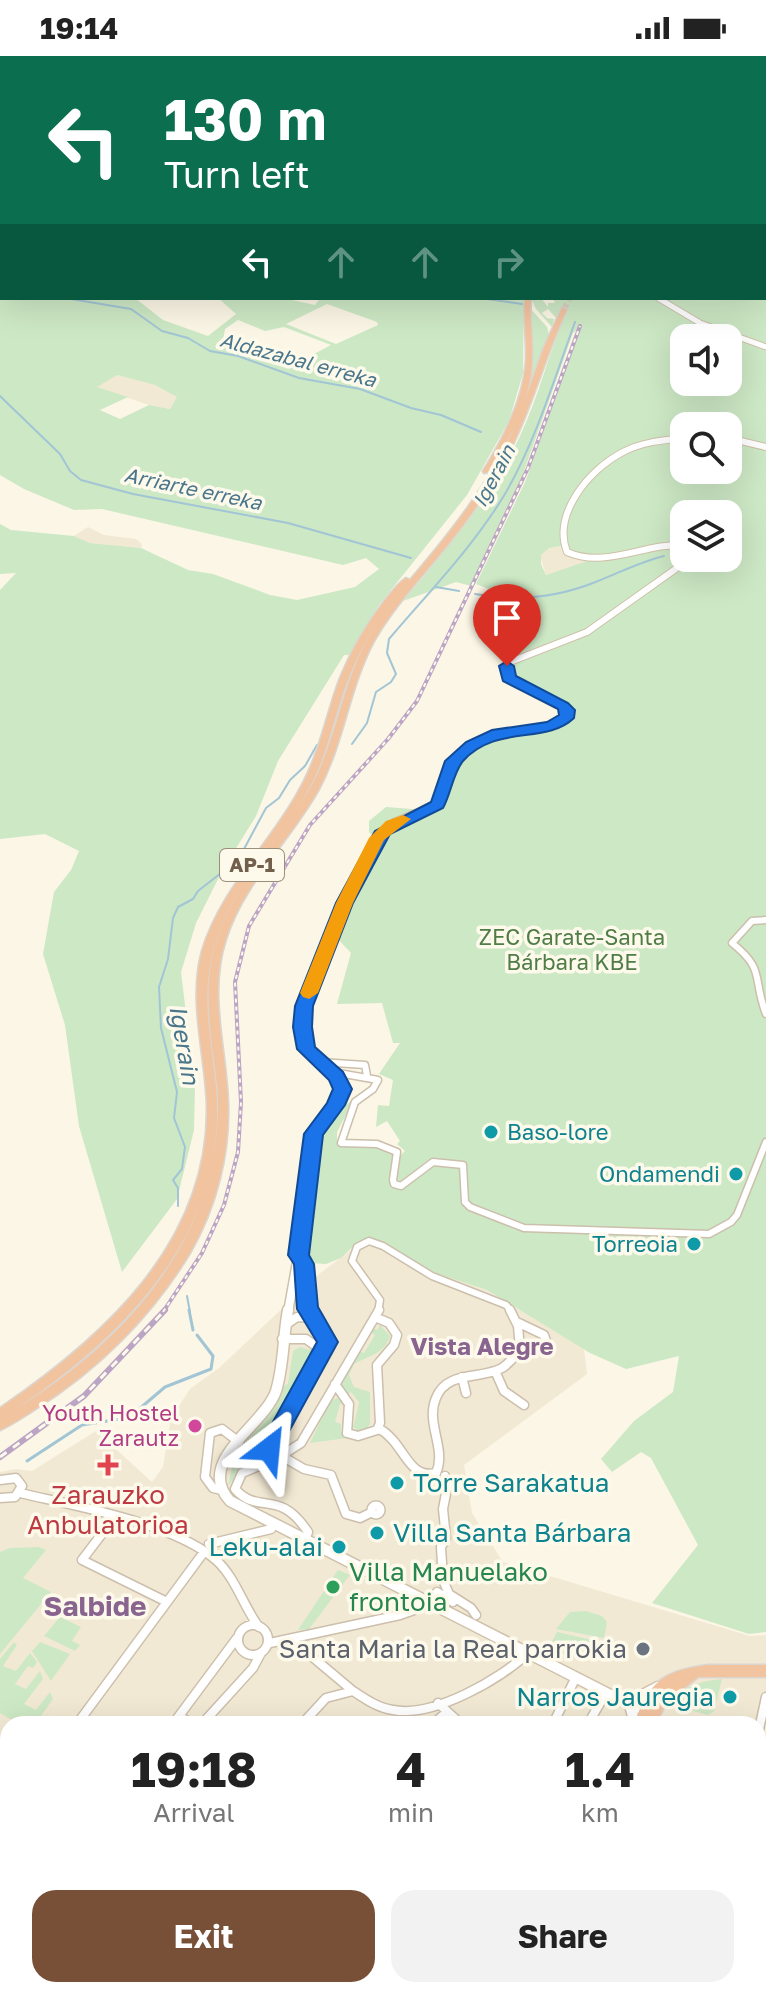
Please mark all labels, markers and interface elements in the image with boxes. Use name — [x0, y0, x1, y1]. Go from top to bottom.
text: 19:14 — [40, 10, 118, 46]
text: 130 m — [164, 85, 326, 152]
icon: left — [32, 88, 136, 192]
text: Turn left — [164, 153, 310, 196]
icon: left — [235, 240, 279, 284]
icon: ahead — [319, 240, 363, 284]
icon: ahead — [403, 240, 447, 284]
icon: right — [487, 240, 531, 284]
map controls — [670, 324, 742, 572]
button: sound — [670, 324, 742, 396]
water label: Aldazabal erreka — [218, 327, 379, 392]
button: search — [670, 412, 742, 484]
water label: Igerain — [467, 440, 521, 511]
water label: Arriarte erreka — [123, 462, 265, 514]
button: layers — [670, 500, 742, 572]
pin — [473, 584, 541, 666]
icon: arrive — [485, 596, 529, 640]
road number: AP-1 — [220, 849, 284, 881]
park label: ZEC Garate-Santa Bárbara KBE — [479, 923, 665, 975]
water label: Igerain — [163, 1003, 207, 1088]
place label: Baso-lore — [507, 1118, 609, 1145]
marker: Baso-lore — [482, 1123, 500, 1141]
place label: Ondamendi — [599, 1160, 720, 1187]
marker: Ondamendi — [727, 1165, 745, 1183]
place label: Torreoia — [592, 1230, 678, 1257]
marker: Torreoia — [685, 1235, 703, 1253]
district label: Vista Alegre — [410, 1331, 554, 1360]
place label: Youth Hostel Zarautz — [42, 1399, 179, 1451]
position arrow — [227, 1407, 311, 1491]
marker: Youth Hostel Zarautz — [186, 1417, 204, 1435]
marker: Zarauzko Anbulatorioa — [97, 1454, 119, 1476]
place label: Torre Sarakatua — [413, 1467, 610, 1498]
marker: Torre Sarakatua — [388, 1474, 406, 1492]
place label: Zarauzko Anbulatorioa — [27, 1479, 189, 1540]
place label: Villa Santa Bárbara — [393, 1517, 631, 1548]
marker: Villa Santa Bárbara — [368, 1524, 386, 1542]
place label: Leku-alai — [208, 1531, 323, 1562]
marker: Leku-alai — [330, 1538, 348, 1556]
place label: Villa Manuelako frontoia — [349, 1556, 548, 1617]
marker: Villa Manuelako frontoia — [324, 1578, 342, 1596]
district label: Salbide — [43, 1589, 147, 1622]
place label: Santa Maria la Real parrokia — [279, 1633, 627, 1664]
marker: Santa Maria la Real parrokia — [634, 1640, 652, 1658]
place label: Narros Jauregia — [516, 1681, 714, 1712]
marker: Narros Jauregia — [721, 1688, 739, 1706]
text: 19:18 — [131, 1740, 257, 1798]
text: 4 — [396, 1740, 426, 1798]
text: 1.4 — [565, 1740, 635, 1798]
text: Arrival — [153, 1797, 235, 1828]
text: min — [388, 1797, 434, 1828]
text: km — [581, 1797, 619, 1828]
button: Exit — [32, 1890, 375, 1982]
button: Share — [391, 1890, 734, 1982]

